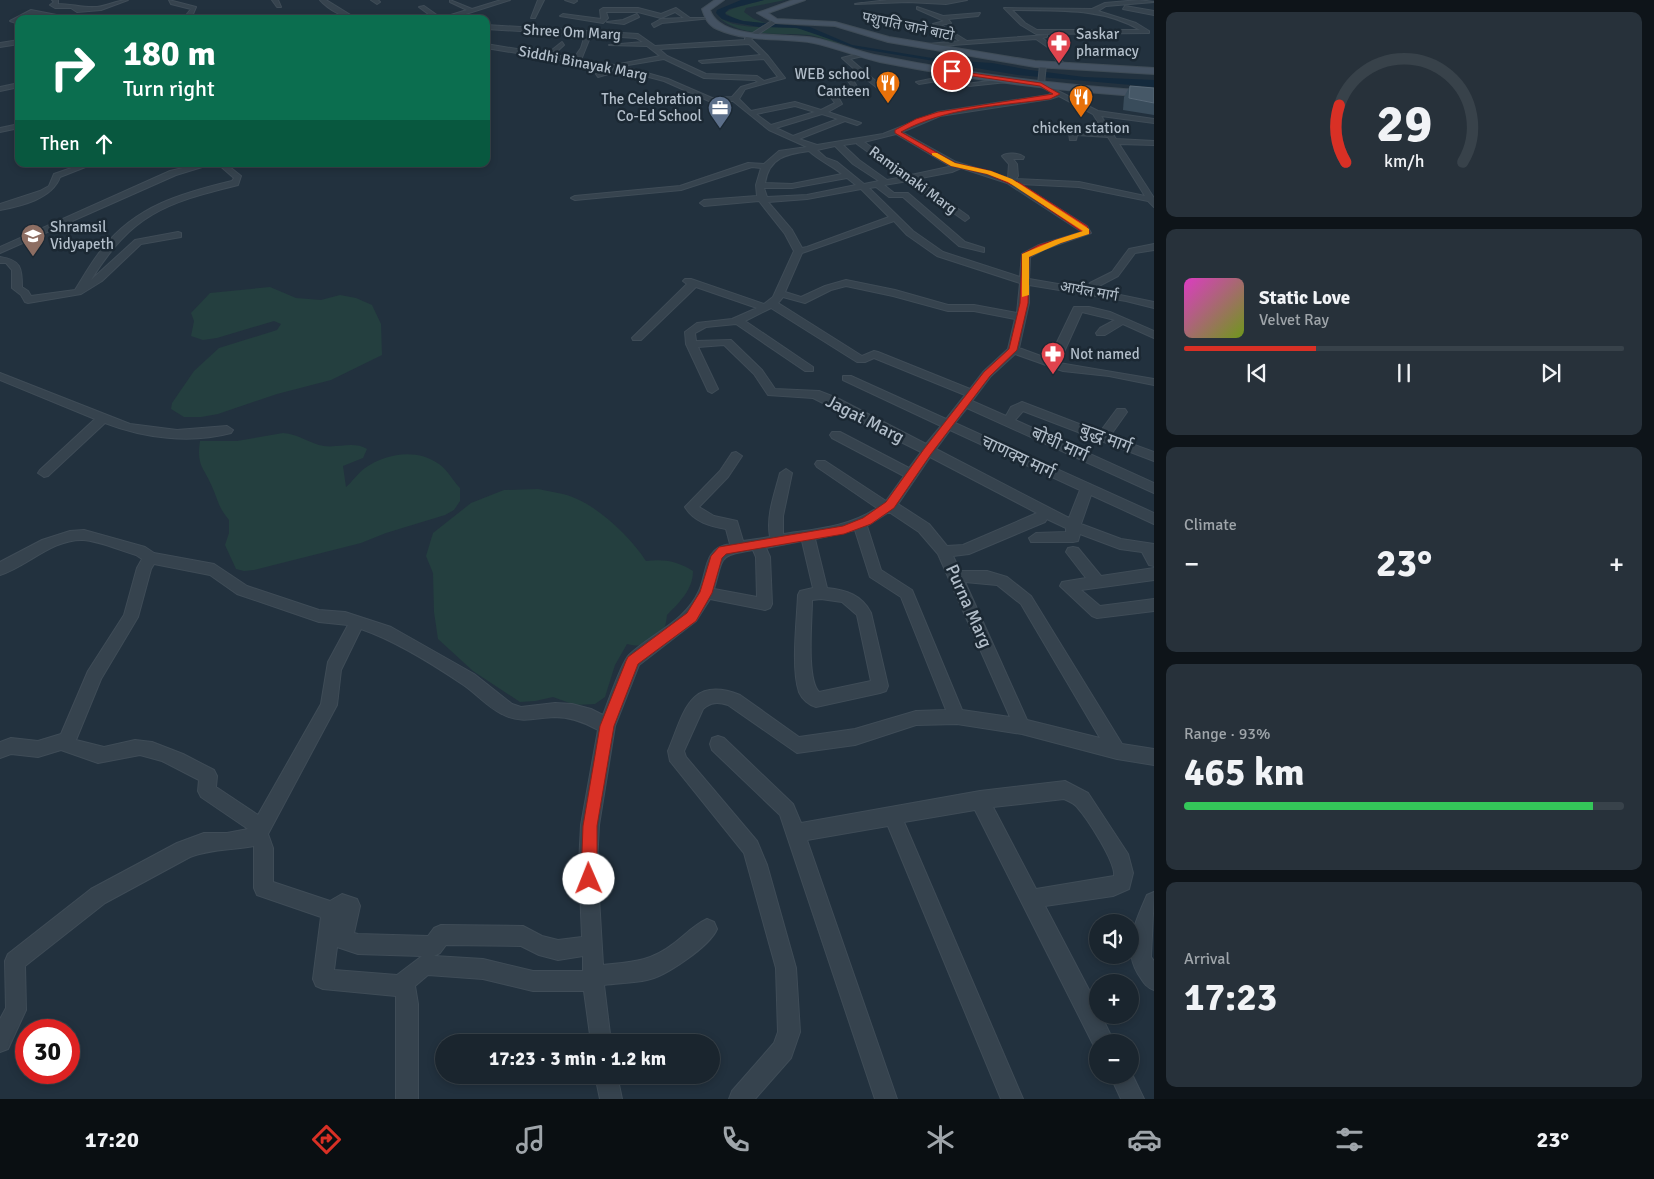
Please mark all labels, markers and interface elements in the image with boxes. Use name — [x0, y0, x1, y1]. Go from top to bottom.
street label: पशुपति जाने बाटो — [860, 7, 957, 46]
street label: Shree Om Marg — [522, 20, 622, 44]
place label: Saskar pharmacy — [1076, 25, 1139, 60]
pharmacy icon: Saskar pharmacy — [1046, 30, 1072, 64]
text: 180 m — [123, 32, 216, 75]
icon: right — [40, 35, 105, 100]
street label: Siddhi Binayak Marg — [517, 42, 649, 84]
pin — [931, 50, 973, 92]
icon: arrive — [938, 57, 966, 85]
place label: WEB school Canteen — [795, 65, 870, 100]
restaurant icon: WEB school Canteen — [875, 70, 901, 104]
text: Turn right — [123, 75, 215, 102]
restaurant icon: chicken station — [1068, 84, 1094, 118]
place label: The Celebration Co-Ed School — [601, 90, 702, 125]
text: 29 — [1376, 92, 1432, 156]
office icon: The Celebration Co-Ed School — [707, 95, 733, 129]
place label: chicken station — [1032, 119, 1130, 137]
icon: ahead — [90, 130, 118, 158]
text: Then — [40, 132, 80, 156]
street label: Ramjanaki Marg — [866, 142, 960, 218]
text: km/h — [1384, 150, 1424, 172]
place label: Shramsil Vidyapeth — [50, 218, 114, 253]
school or university icon: Shramsil Vidyapeth — [20, 223, 46, 257]
street label: आर्यल मार्ग — [1058, 277, 1120, 305]
text: Static Love — [1259, 286, 1350, 310]
text: Velvet Ray — [1259, 310, 1329, 330]
pharmacy icon: Not named — [1040, 341, 1066, 375]
place label: Not named — [1070, 345, 1140, 363]
icon: previous — [1243, 359, 1271, 387]
icon: pause — [1390, 359, 1418, 387]
icon: next — [1537, 359, 1565, 387]
street label: Jagat Marg — [822, 390, 908, 448]
street label: बुद्ध मार्ग — [1076, 418, 1136, 459]
street label: बोधी मार्ग — [1028, 422, 1093, 467]
street label: चाणक्य मार्ग — [978, 430, 1059, 484]
text: Climate — [1184, 515, 1237, 535]
text: 23° — [1376, 540, 1432, 587]
text: − — [1184, 547, 1199, 581]
text: + — [1609, 547, 1624, 581]
street label: Purna Marg — [941, 561, 997, 651]
text: Range · 93% — [1184, 724, 1270, 744]
text: 465 km — [1184, 749, 1305, 796]
position arrow — [562, 852, 614, 904]
map controls — [1089, 914, 1139, 1084]
button: sound — [1089, 914, 1139, 964]
text: Arrival — [1184, 949, 1230, 969]
button: + — [1089, 974, 1139, 1024]
text: 17:23 — [1184, 974, 1277, 1021]
speed limit sign: 30 — [15, 1019, 80, 1084]
button: − — [1089, 1034, 1139, 1084]
text: 17:23 · 3 min · 1.2 km — [489, 1047, 666, 1071]
icon: directions — [309, 1122, 344, 1157]
icon: music — [513, 1122, 548, 1157]
icon: phone — [718, 1122, 753, 1157]
icon: climate — [923, 1122, 958, 1157]
icon: car — [1127, 1122, 1162, 1157]
icon: filters — [1332, 1122, 1367, 1157]
text: 17:20 — [85, 1126, 139, 1153]
text: 23° — [1537, 1126, 1569, 1153]

